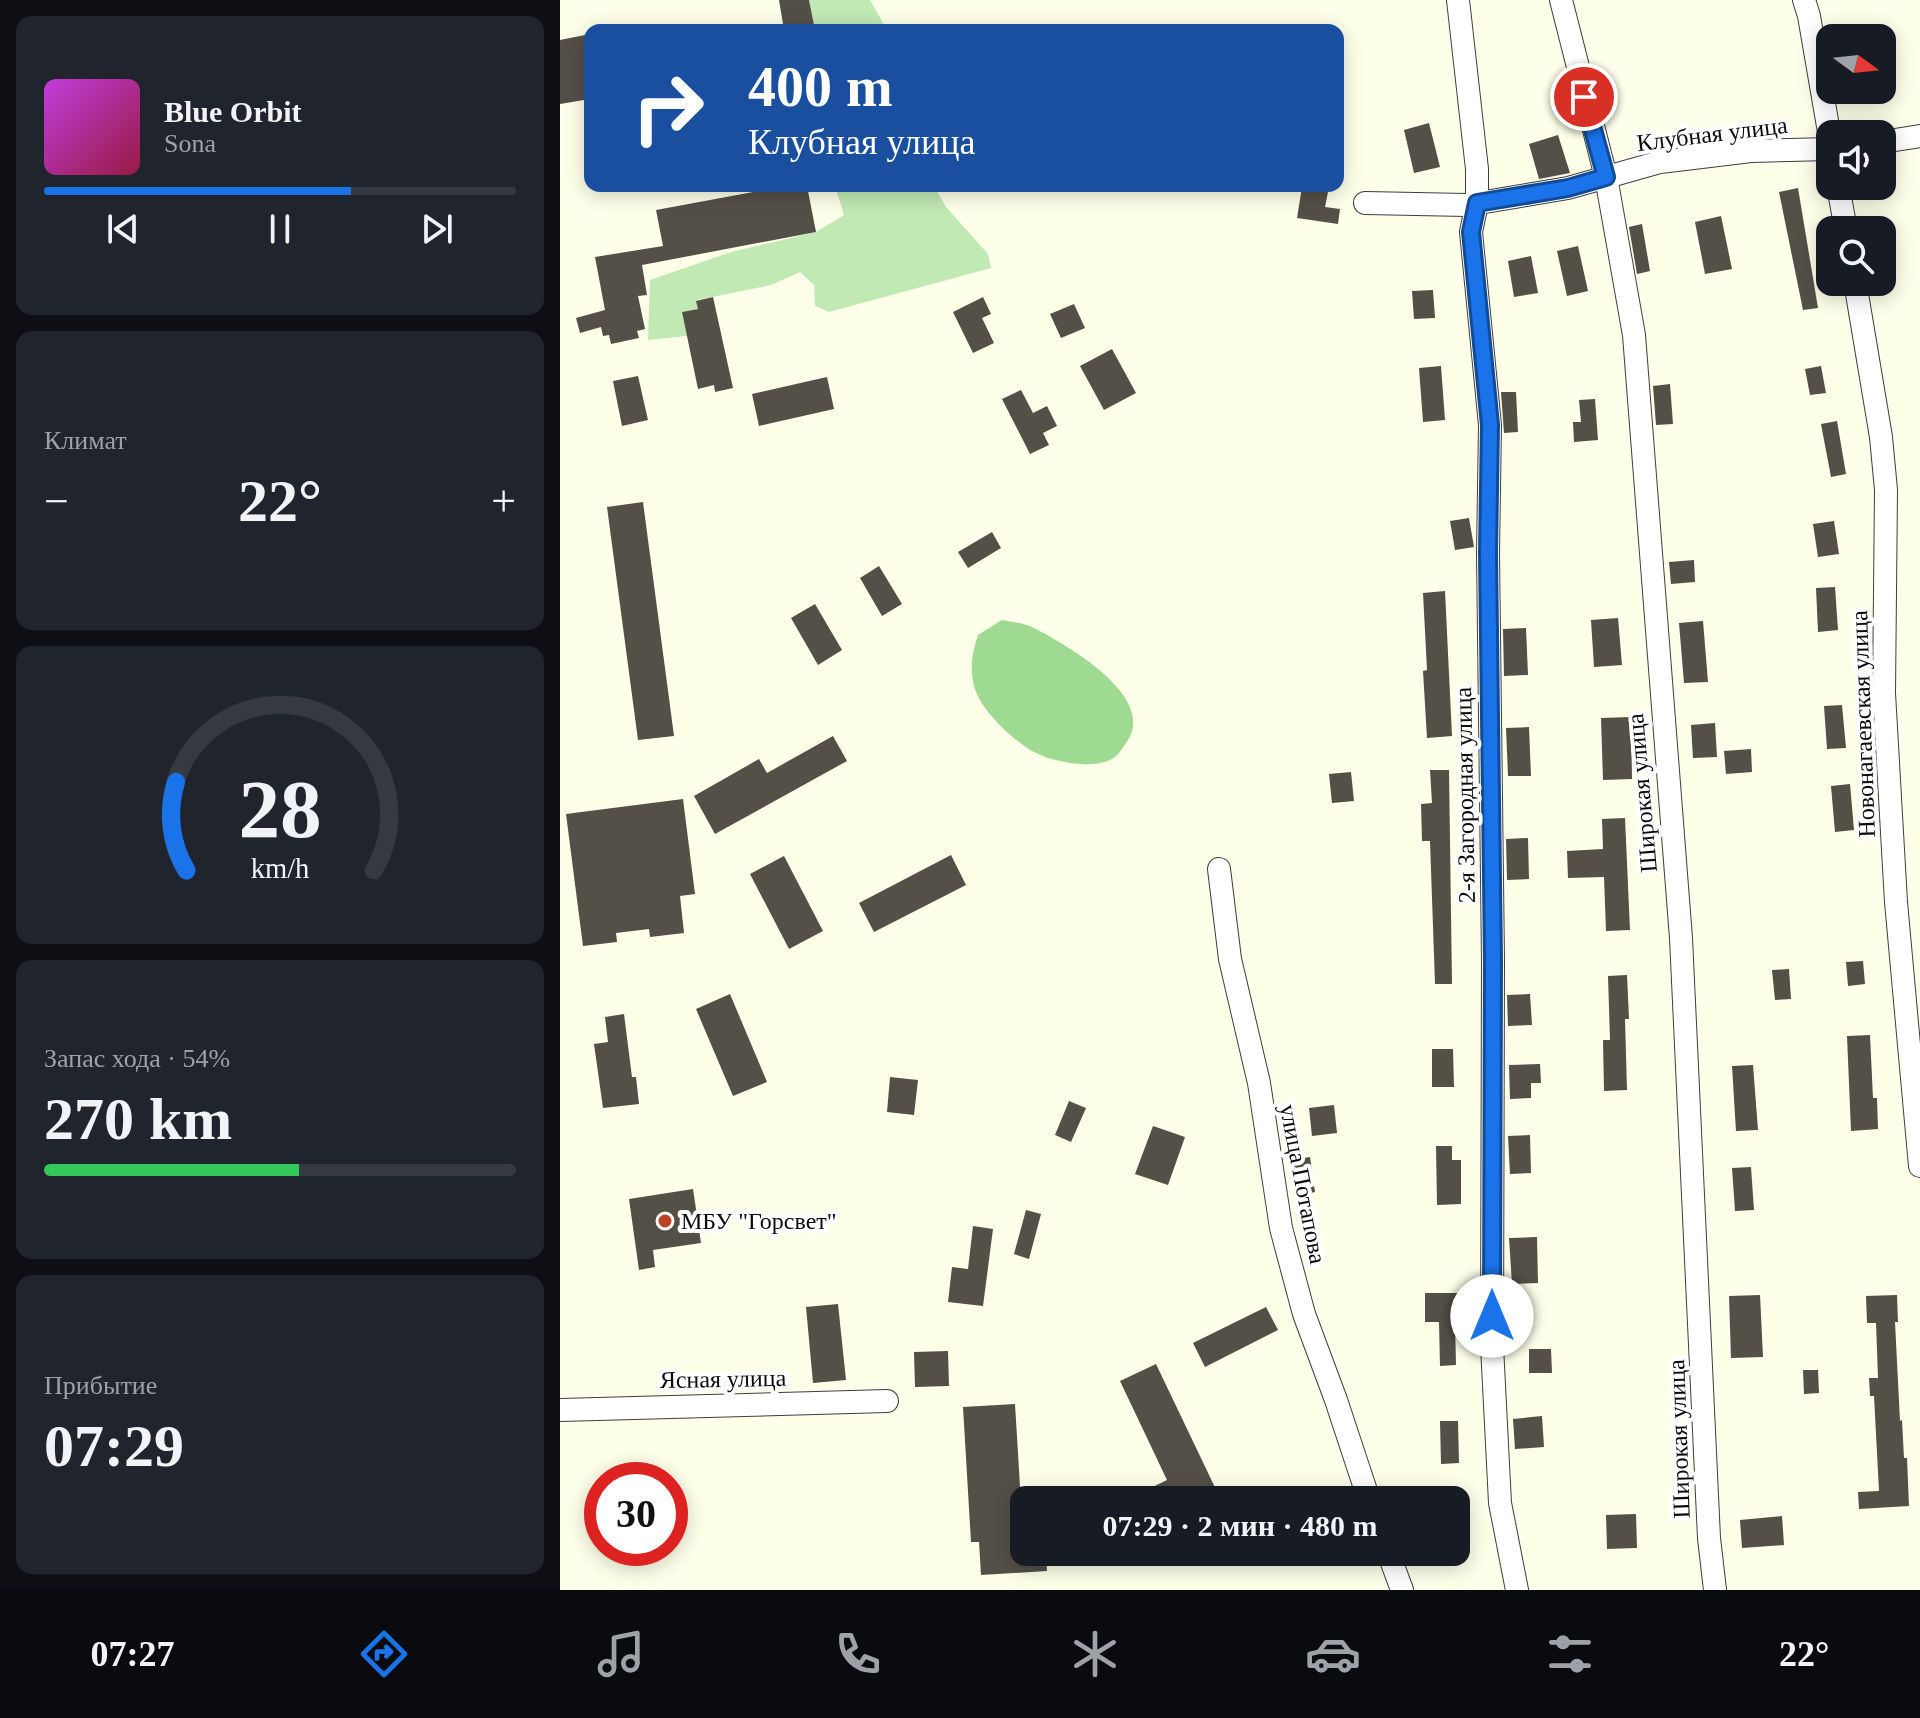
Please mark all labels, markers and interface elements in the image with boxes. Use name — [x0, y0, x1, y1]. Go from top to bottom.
north arrow — [1816, 24, 1896, 104]
map controls — [1816, 24, 1896, 296]
icon: right — [616, 56, 720, 160]
text: 400 m — [748, 56, 893, 118]
pin — [1550, 63, 1618, 131]
icon: arrive — [1562, 75, 1606, 119]
text: Blue Orbit — [164, 95, 302, 128]
street label: Клубная улица — [1635, 112, 1789, 156]
button: sound — [1816, 120, 1896, 200]
text: Клубная улица — [748, 122, 976, 162]
text: Sona — [164, 129, 216, 158]
icon: previous — [101, 207, 145, 251]
icon: pause — [258, 207, 302, 251]
icon: next — [415, 207, 459, 251]
button: search — [1816, 216, 1896, 296]
text: Климат — [44, 426, 127, 455]
text: 22° — [238, 468, 322, 534]
text: − — [44, 477, 69, 526]
text: + — [491, 477, 516, 526]
street label: Новонагаевская улица — [1846, 610, 1880, 838]
street label: 2-я Загородная улица — [1450, 686, 1480, 903]
street label: Широкая улица — [1622, 712, 1662, 873]
text: 28 — [238, 763, 322, 855]
text: km/h — [251, 853, 309, 884]
text: Запас хода · 54% — [44, 1044, 230, 1073]
text: 270 km — [44, 1086, 232, 1152]
street label: улица Потапова — [1275, 1102, 1331, 1266]
place label: МБУ "Горсвет" — [681, 1208, 837, 1234]
marker: МБУ "Горсвет" — [656, 1212, 674, 1230]
position arrow — [1450, 1274, 1534, 1358]
street label: Широкая улица — [1663, 1359, 1695, 1519]
street label: Ясная улица — [660, 1365, 787, 1393]
text: Прибытие — [44, 1371, 157, 1400]
text: 07:29 — [44, 1413, 184, 1479]
speed limit sign: 30 — [584, 1462, 688, 1566]
text: 07:29 · 2 мин · 480 m — [1103, 1509, 1378, 1542]
icon: directions — [356, 1626, 412, 1682]
icon: music — [593, 1626, 649, 1682]
icon: phone — [830, 1626, 886, 1682]
icon: climate — [1067, 1626, 1123, 1682]
icon: car — [1305, 1626, 1361, 1682]
icon: filters — [1542, 1626, 1598, 1682]
text: 07:27 — [91, 1634, 175, 1674]
text: 22° — [1779, 1634, 1829, 1674]

